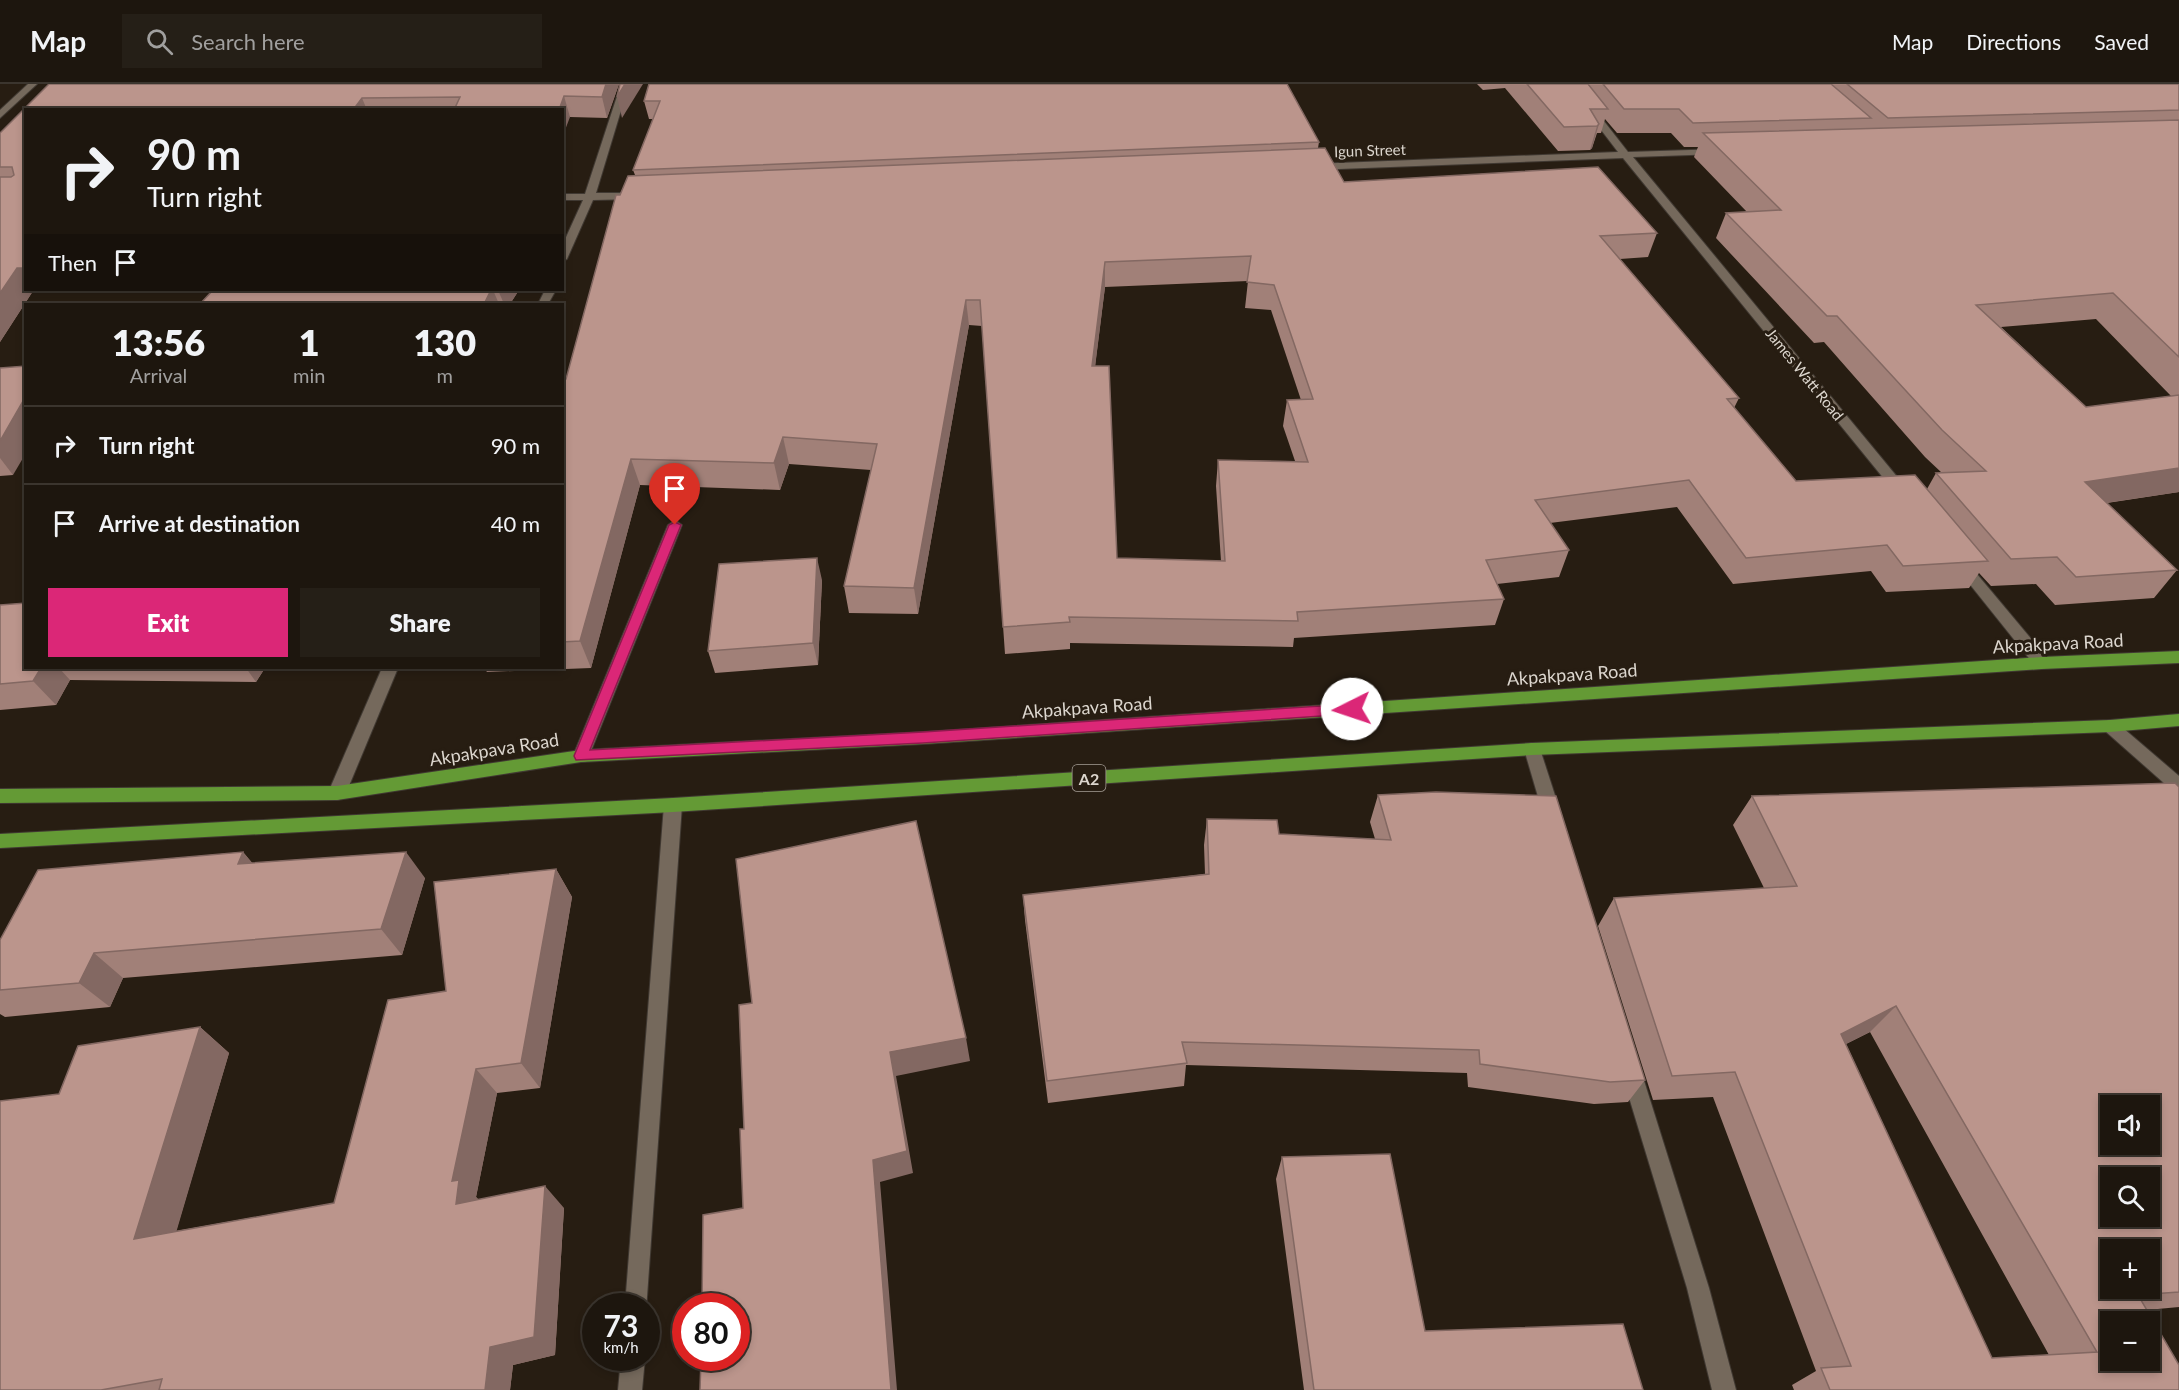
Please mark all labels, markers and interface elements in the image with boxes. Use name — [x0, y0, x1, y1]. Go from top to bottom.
search box — [122, 14, 542, 68]
text: Map — [30, 24, 86, 58]
icon: search — [143, 25, 176, 58]
text: Search here — [191, 28, 305, 55]
text: Map — [1892, 29, 1933, 54]
text: Directions — [1966, 29, 2061, 54]
text: Saved — [2094, 29, 2149, 54]
text: 90 m — [147, 129, 241, 179]
icon: right — [48, 132, 126, 210]
street label: Igun Street — [1334, 140, 1407, 160]
text: Turn right — [147, 180, 262, 213]
icon: arrive — [109, 246, 142, 279]
text: Then — [48, 249, 97, 276]
text: 13:56 — [112, 320, 205, 364]
text: 1 — [299, 320, 320, 364]
text: 130 — [413, 320, 476, 364]
street label: James Watt Road — [1762, 324, 1848, 424]
text: Arrival — [130, 363, 187, 387]
text: min — [293, 363, 325, 387]
text: m — [436, 363, 453, 387]
icon: right — [48, 429, 81, 462]
text: Turn right — [99, 432, 194, 459]
text: 90 m — [491, 432, 540, 459]
pin — [649, 463, 700, 525]
icon: arrive — [658, 472, 691, 505]
icon: arrive — [48, 507, 81, 540]
text: Arrive at destination — [99, 510, 300, 537]
text: 40 m — [491, 510, 540, 537]
button: Exit — [48, 588, 288, 657]
button: Share — [300, 588, 540, 657]
street label: Akpakpava Road — [1992, 629, 2124, 657]
street label: Akpakpava Road — [1506, 658, 1638, 690]
position arrow — [1320, 677, 1384, 741]
street label: Akpakpava Road — [1021, 691, 1153, 723]
street label: Akpakpava Road — [428, 728, 560, 770]
road number: A2 — [1072, 765, 1106, 791]
map controls — [2100, 1095, 2160, 1371]
button: sound — [2100, 1095, 2160, 1155]
button: search — [2100, 1167, 2160, 1227]
button: + — [2100, 1239, 2160, 1299]
speed limit sign: 80 — [672, 1293, 750, 1371]
text: 73 — [604, 1307, 638, 1343]
button: − — [2100, 1311, 2160, 1371]
text: km/h — [603, 1338, 639, 1356]

